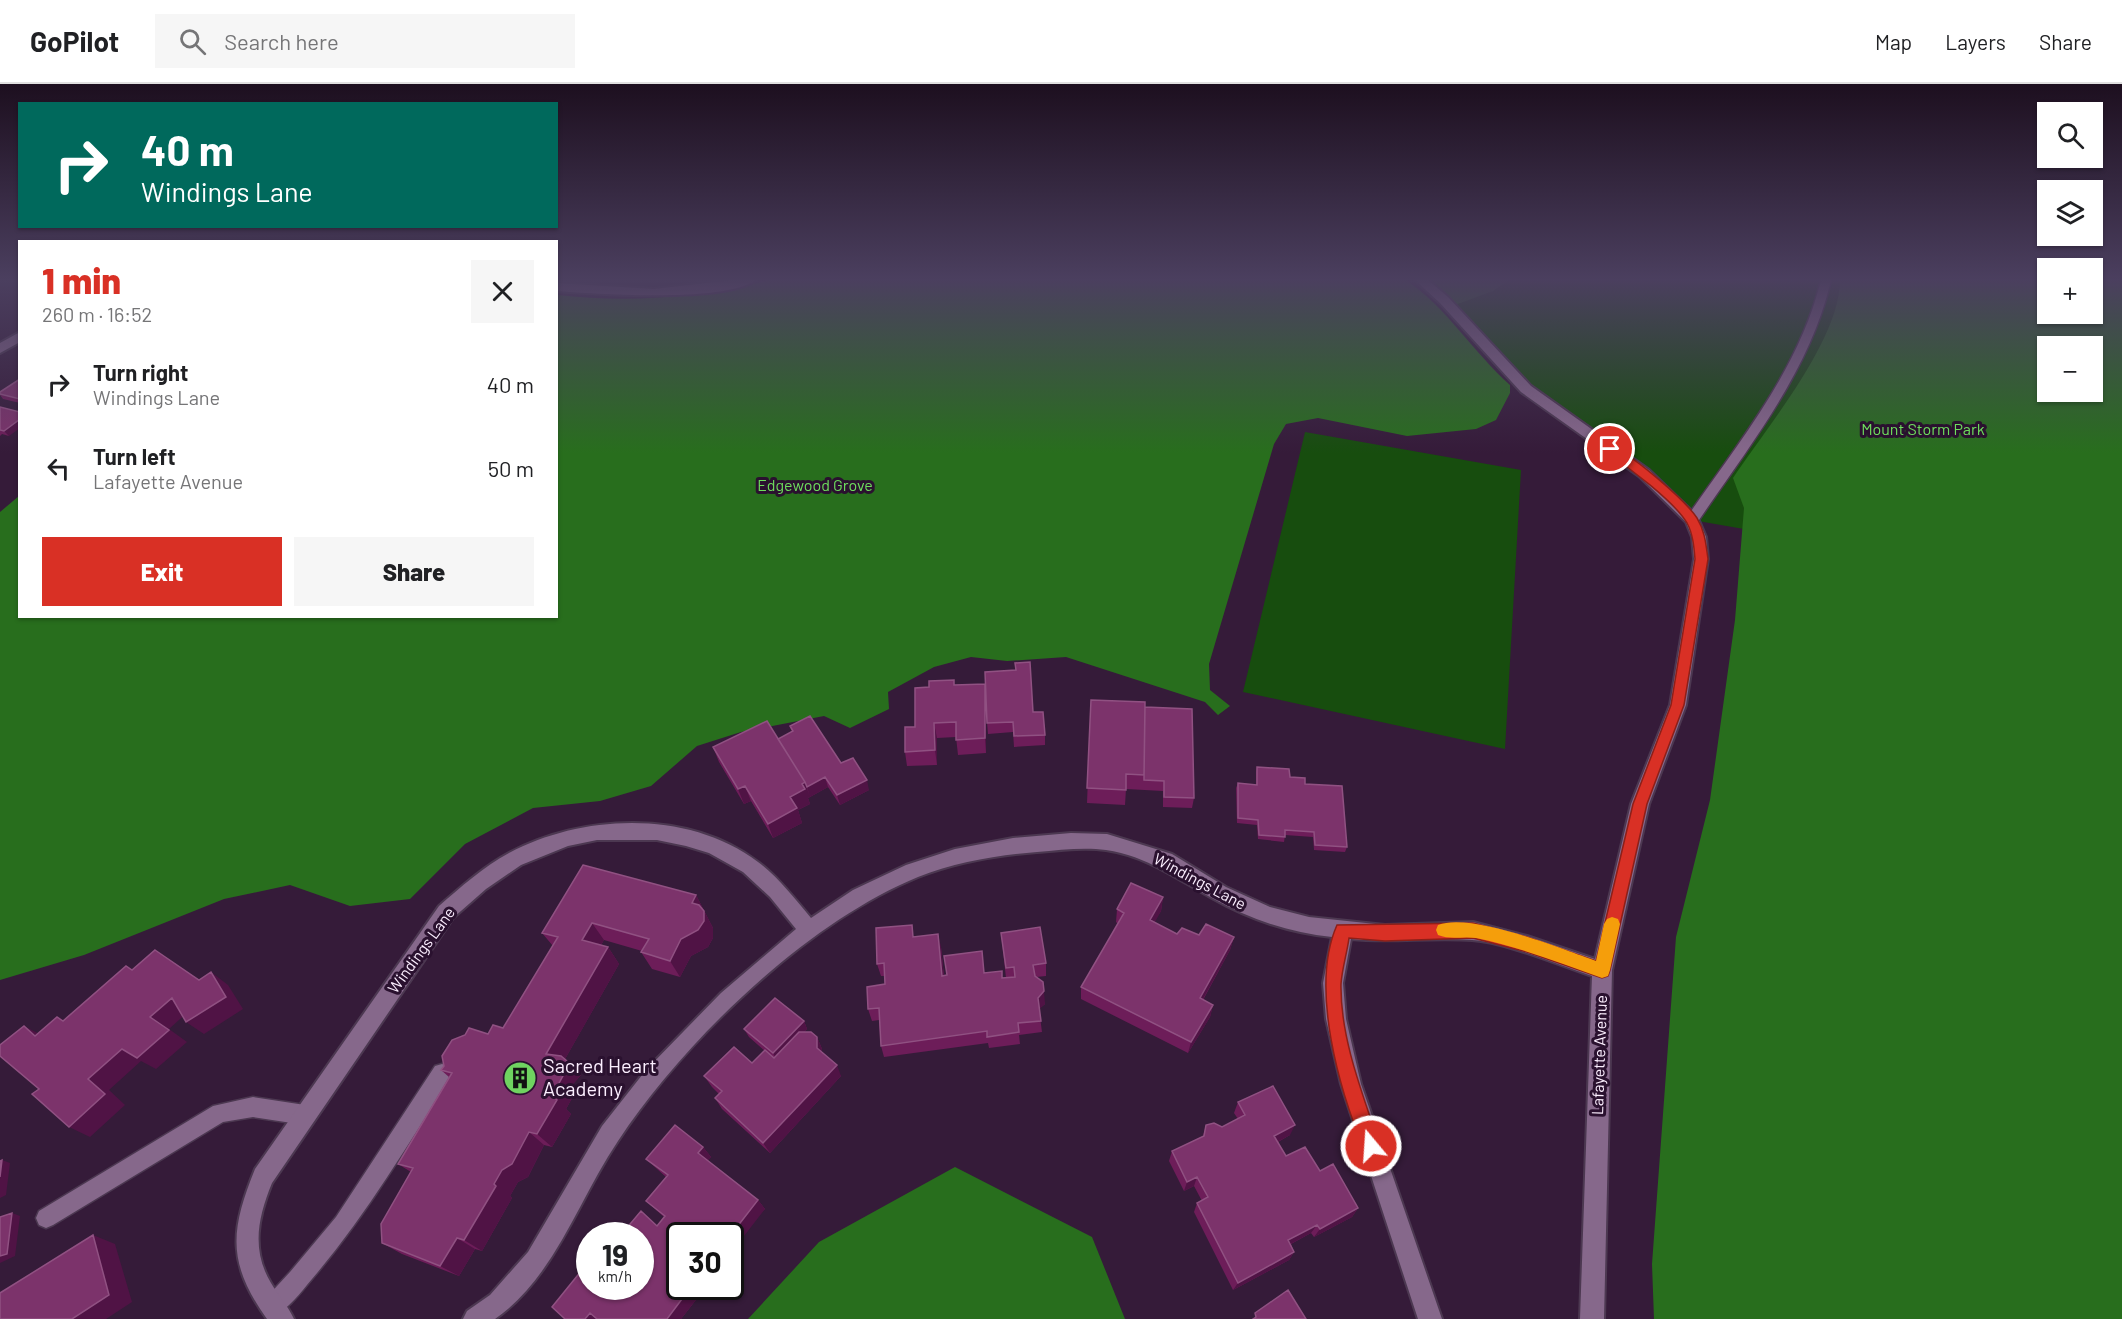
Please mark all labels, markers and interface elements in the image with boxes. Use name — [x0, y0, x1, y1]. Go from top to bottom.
search box — [155, 14, 575, 68]
text: GoPilot — [30, 24, 119, 58]
icon: search — [176, 25, 209, 58]
text: Search here — [224, 28, 339, 54]
text: Map — [1875, 29, 1912, 54]
text: Layers — [1945, 29, 2006, 54]
text: Share — [2039, 29, 2092, 54]
map controls — [2037, 102, 2103, 402]
button: search — [2037, 102, 2103, 168]
text: 40 m — [141, 124, 234, 174]
icon: right — [42, 126, 120, 204]
text: Windings Lane — [141, 175, 313, 207]
button: layers — [2037, 180, 2103, 246]
text: 1 min — [42, 258, 121, 301]
button: + — [2037, 258, 2103, 324]
button: close — [471, 260, 534, 323]
text: 260 m · 16:52 — [42, 302, 152, 326]
button: − — [2037, 336, 2103, 402]
text: Turn right — [93, 359, 188, 385]
icon: right — [42, 368, 75, 401]
text: 40 m — [487, 371, 534, 397]
text: Windings Lane — [93, 385, 220, 409]
park label: Mount Storm Park — [1861, 419, 1985, 438]
pin — [1584, 423, 1635, 474]
icon: arrive — [1593, 432, 1626, 465]
text: Turn left — [93, 443, 176, 469]
icon: left — [42, 452, 75, 485]
text: 50 m — [488, 455, 534, 481]
text: Lafayette Avenue — [93, 469, 243, 493]
park label: Edgewood Grove — [757, 475, 873, 494]
button: Exit — [42, 537, 282, 606]
button: Share — [294, 537, 534, 606]
street label: Windings Lane — [1151, 848, 1250, 913]
street label: Windings Lane — [383, 903, 458, 996]
street label: Lafayette Avenue — [1587, 995, 1610, 1115]
place label: Sacred Heart Academy — [543, 1053, 657, 1100]
building icon: Sacred Heart Academy — [502, 1060, 538, 1096]
position arrow — [1339, 1114, 1403, 1178]
speed limit sign: 30 — [666, 1222, 744, 1300]
text: 19 — [602, 1236, 628, 1272]
text: km/h — [598, 1267, 632, 1285]

